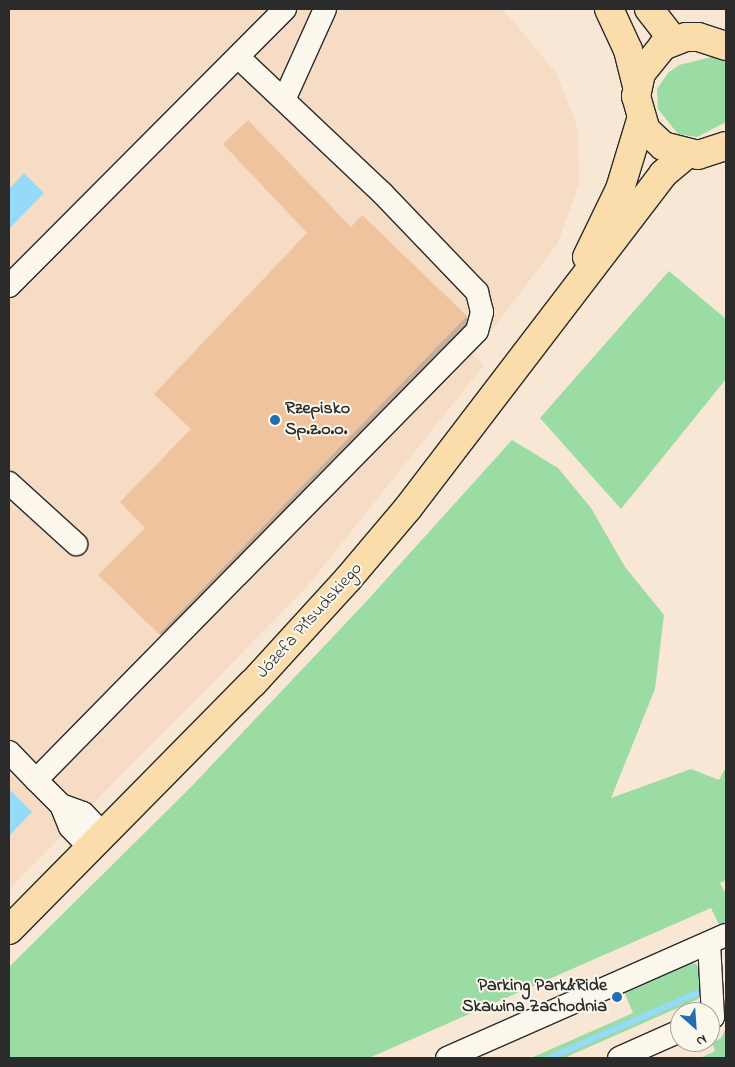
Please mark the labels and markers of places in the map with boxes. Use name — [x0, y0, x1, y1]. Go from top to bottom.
place label: Rzepisko Sp.z.o.o. — [285, 399, 350, 442]
marker: Rzepisko Sp.z.o.o. — [269, 414, 281, 426]
place label: Parking Park&Ride Skawina Zachodnia — [462, 976, 607, 1019]
marker: Parking Park&Ride Skawina Zachodnia — [611, 991, 623, 1003]

